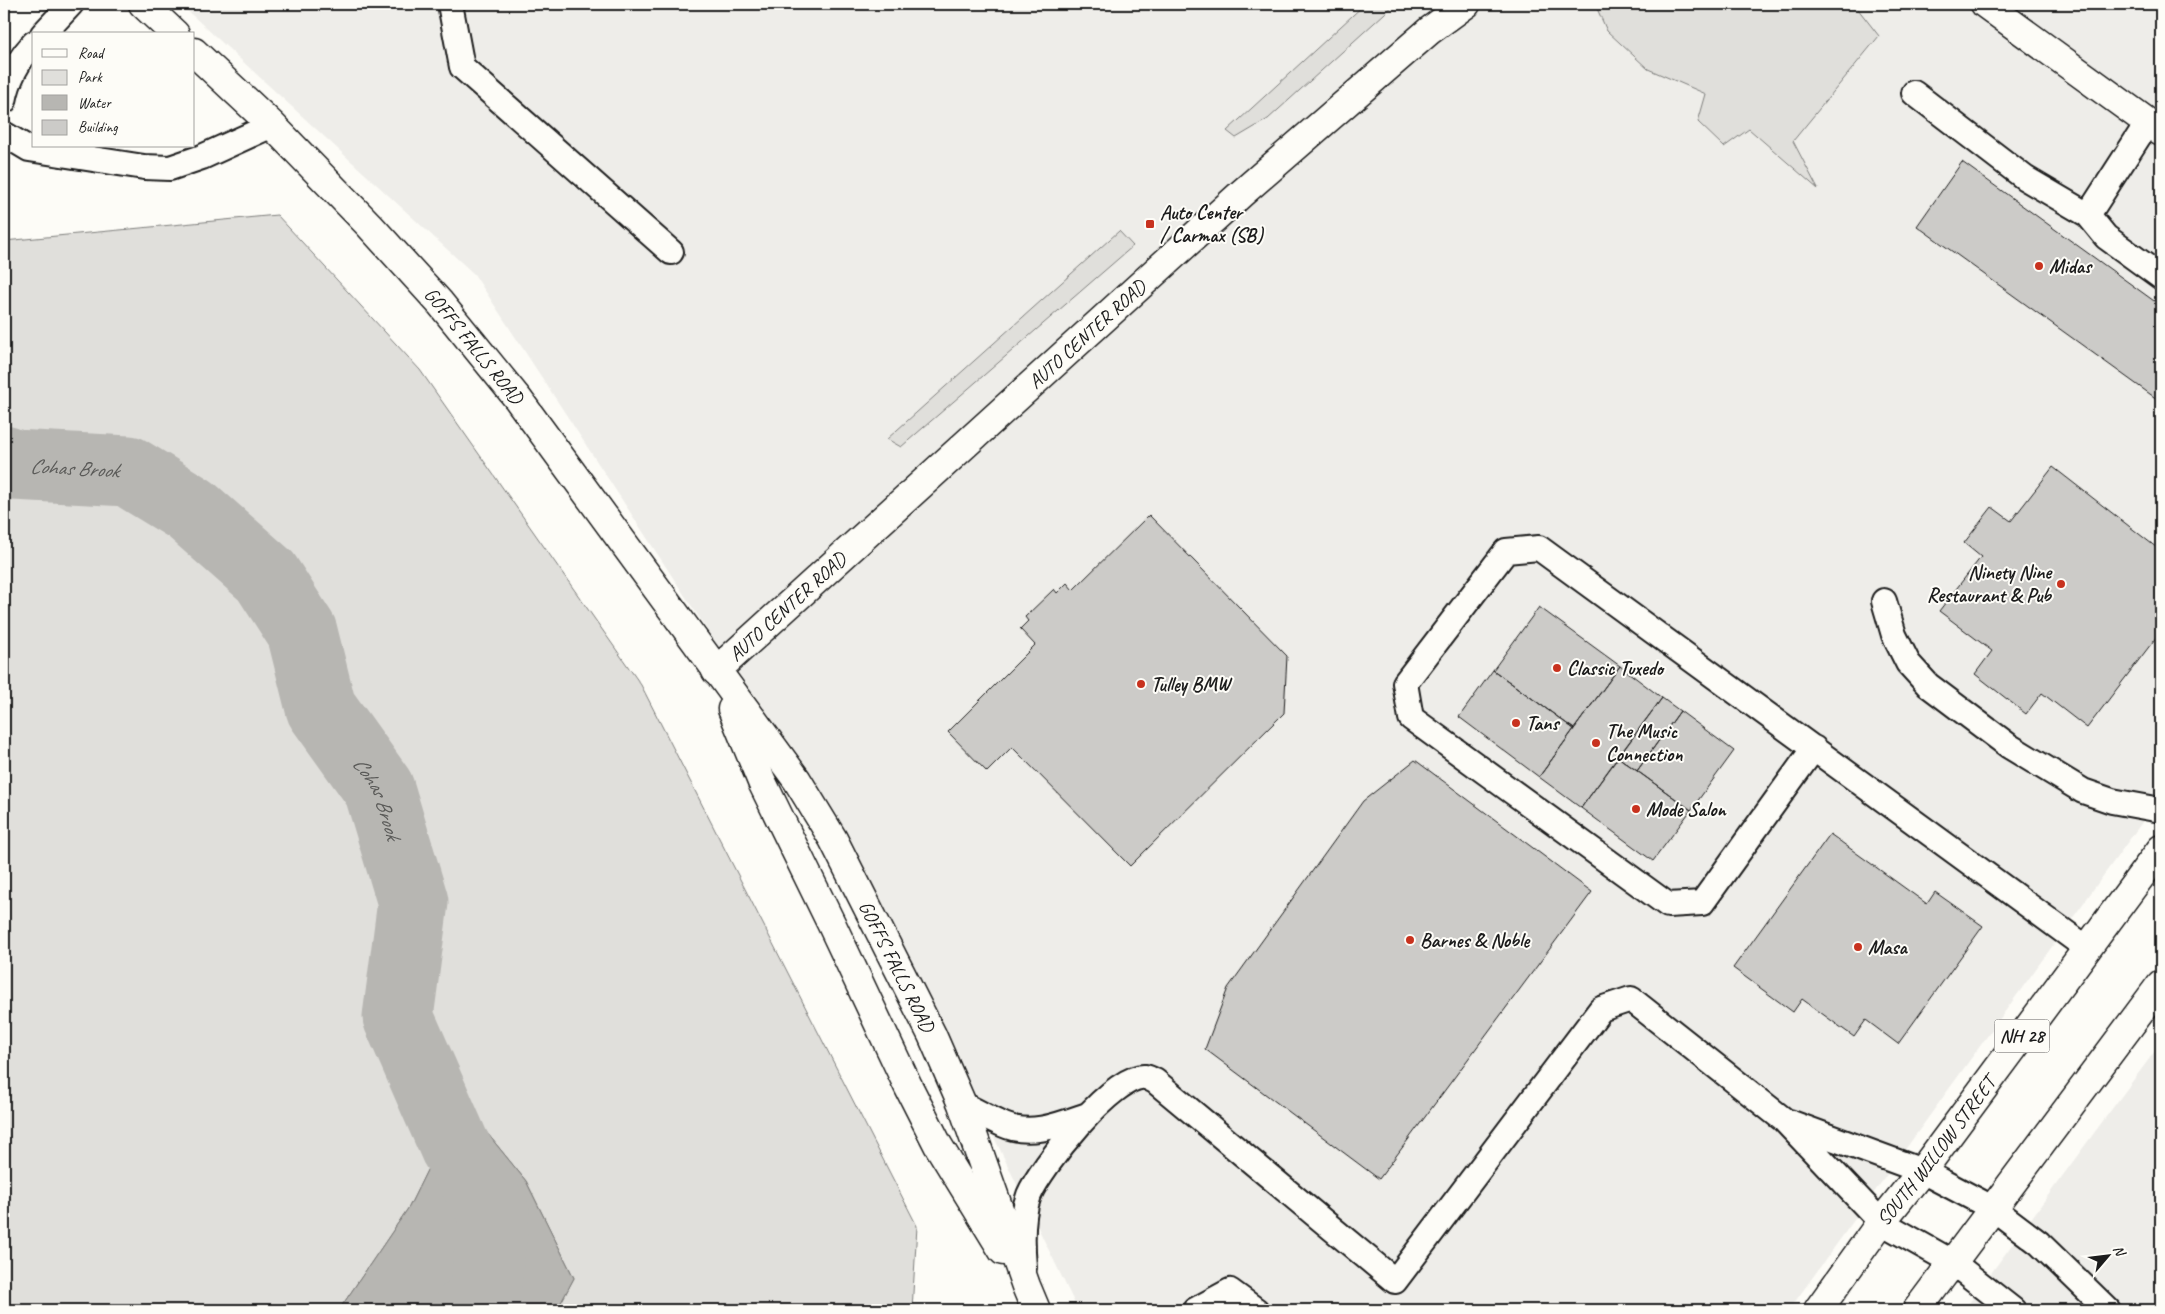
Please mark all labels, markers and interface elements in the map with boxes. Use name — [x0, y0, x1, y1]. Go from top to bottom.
legend — [32, 32, 195, 148]
text: Road — [78, 44, 105, 63]
text: Park — [78, 68, 103, 87]
text: Water — [78, 94, 112, 113]
text: Building — [78, 118, 118, 137]
place label: Auto Center / Carmax (SB) — [1160, 200, 1264, 248]
marker: Auto Center / Carmax (SB) — [1144, 218, 1156, 230]
place label: Midas — [2049, 254, 2093, 279]
marker: Midas — [2033, 260, 2045, 272]
street label: AUTO CENTER ROAD — [1023, 273, 1152, 394]
street label: GOFFS FALLS ROAD — [419, 282, 530, 410]
water label: Cohas Brook — [29, 453, 122, 484]
street label: AUTO CENTER ROAD — [723, 546, 852, 666]
place label: Ninety Nine Restaurant & Pub — [1927, 560, 2053, 608]
marker: Ninety Nine Restaurant & Pub — [2055, 578, 2067, 590]
place label: Classic Tuxedo — [1567, 656, 1665, 681]
marker: Classic Tuxedo — [1551, 662, 1563, 674]
place label: Tulley BMW — [1151, 672, 1233, 697]
marker: Tulley BMW — [1135, 678, 1147, 690]
place label: Tans — [1526, 711, 1560, 736]
marker: Tans — [1510, 717, 1522, 729]
place label: The Music Connection — [1606, 719, 1683, 767]
marker: The Music Connection — [1590, 737, 1602, 749]
water label: Cohas Brook — [347, 752, 407, 846]
place label: Mode Salon — [1646, 797, 1727, 822]
marker: Mode Salon — [1630, 803, 1642, 815]
street label: GOFFS FALLS ROAD — [854, 896, 941, 1037]
place label: Barnes & Noble — [1420, 928, 1530, 953]
marker: Barnes & Noble — [1404, 934, 1416, 946]
place label: Masa — [1868, 935, 1909, 960]
marker: Masa — [1852, 941, 1864, 953]
road number: NH 28 — [1994, 1019, 2050, 1052]
street label: SOUTH WILLOW STREET — [1871, 1067, 2003, 1231]
north arrow — [2082, 1232, 2132, 1282]
text: N — [2109, 1242, 2130, 1260]

